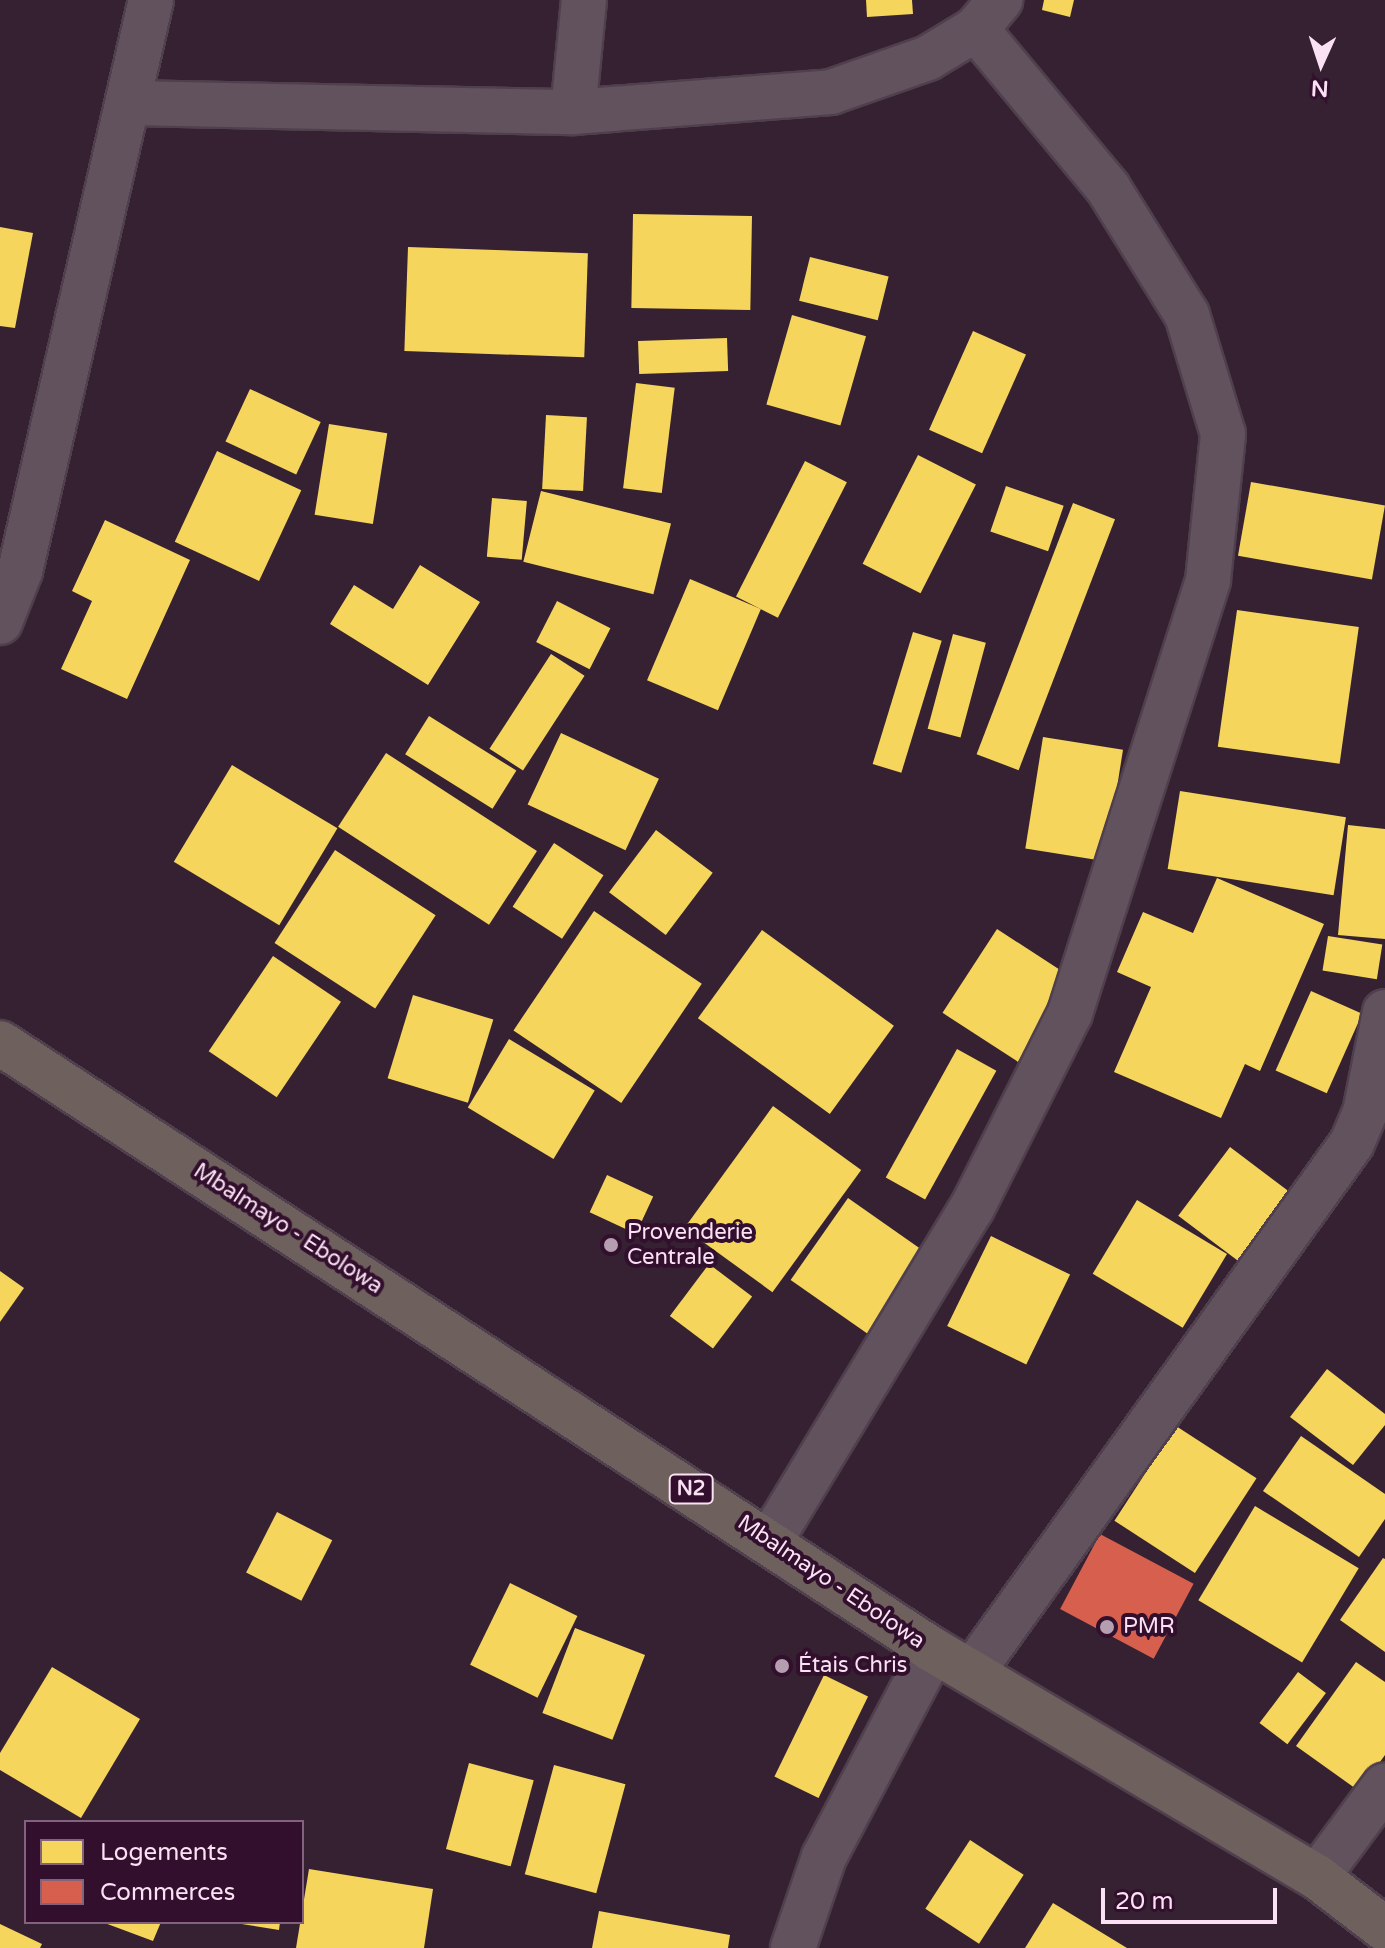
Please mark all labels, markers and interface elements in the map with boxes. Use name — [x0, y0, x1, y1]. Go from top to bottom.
north arrow — [1281, 24, 1361, 104]
text: N — [1310, 75, 1329, 101]
street label: Mbalmayo - Ebolowa — [188, 1158, 388, 1300]
place label: Provenderie Centrale — [627, 1219, 753, 1270]
marker: Provenderie Centrale — [602, 1236, 620, 1254]
road number: N2 — [667, 1473, 715, 1505]
street label: Mbalmayo - Ebolowa — [732, 1509, 930, 1655]
place label: PMR — [1123, 1614, 1175, 1640]
marker: PMR — [1098, 1618, 1116, 1636]
place label: Étais Chris — [798, 1653, 907, 1679]
marker: Étais Chris — [773, 1657, 791, 1675]
legend — [24, 1820, 304, 1924]
text: Logements — [100, 1838, 228, 1867]
scale bar — [1105, 1872, 1281, 1922]
text: Commerces — [100, 1878, 235, 1907]
text: 20 m — [1115, 1887, 1173, 1916]

